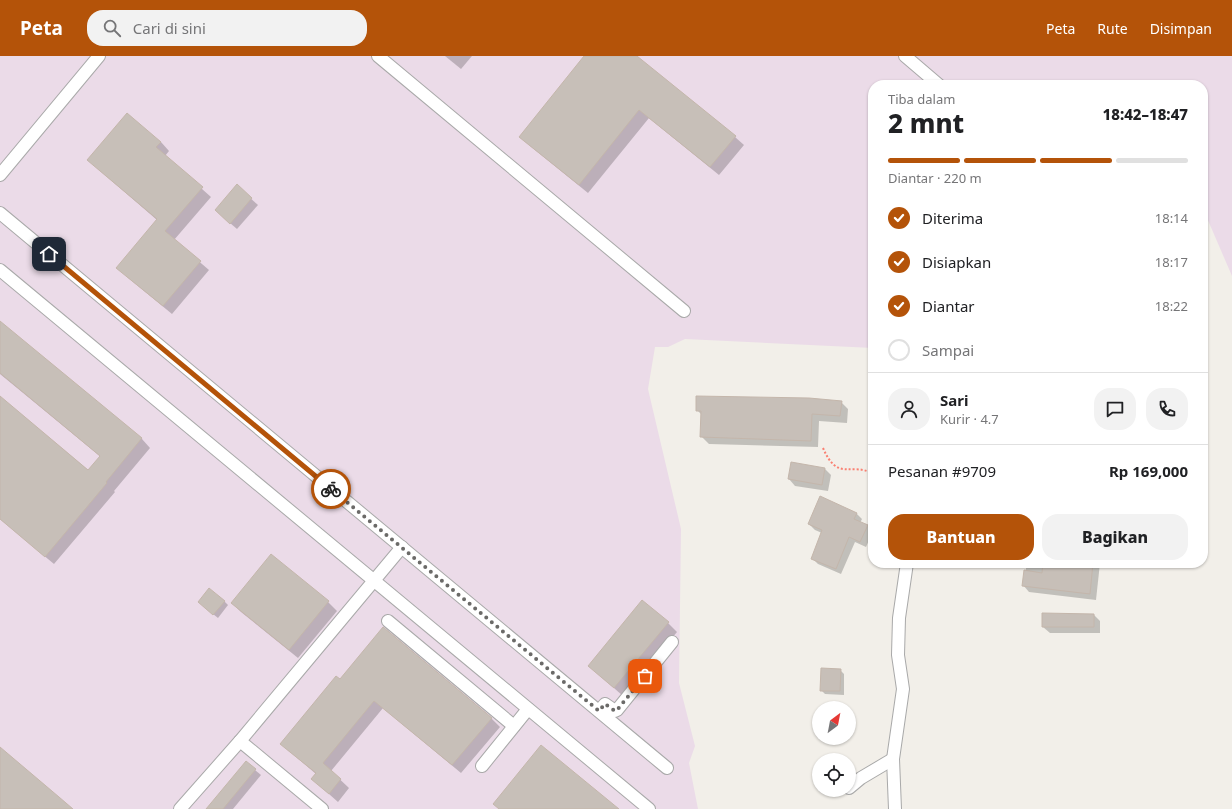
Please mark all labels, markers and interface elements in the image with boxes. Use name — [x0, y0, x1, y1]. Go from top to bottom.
search box — [87, 10, 367, 46]
text: Peta — [20, 15, 63, 41]
icon: search — [101, 17, 123, 39]
text: Cari di sini — [133, 18, 206, 38]
text: Peta — [1046, 19, 1075, 38]
text: Rute — [1097, 19, 1128, 38]
text: Disimpan — [1150, 19, 1212, 38]
text: Tiba dalam — [888, 90, 955, 108]
text: 18:42–18:47 — [1103, 104, 1188, 124]
text: 2 mnt — [888, 105, 964, 141]
text: Diantar · 220 m — [888, 169, 982, 187]
icon: check — [888, 207, 910, 229]
text: Diterima — [922, 208, 983, 228]
text: 18:14 — [1155, 209, 1188, 227]
pin — [32, 237, 66, 271]
icon: home — [38, 243, 60, 265]
icon: check — [888, 251, 910, 273]
text: Disiapkan — [922, 252, 991, 272]
text: 18:17 — [1155, 253, 1188, 271]
icon: check — [888, 295, 910, 317]
text: Diantar — [922, 296, 975, 316]
text: 18:22 — [1155, 297, 1188, 315]
text: Sampai — [922, 340, 974, 360]
button: person — [888, 388, 930, 430]
button: chat — [1094, 388, 1136, 430]
button: phone — [1146, 388, 1188, 430]
text: Sari — [940, 390, 968, 410]
text: Kurir · 4.7 — [940, 410, 999, 428]
text: Pesanan #9709 — [888, 461, 996, 481]
text: Rp 169,000 — [1109, 461, 1188, 481]
courier — [311, 469, 351, 509]
icon: bike — [320, 478, 342, 500]
button: Bantuan — [888, 514, 1034, 560]
button: Bagikan — [1042, 514, 1188, 560]
pin — [628, 659, 662, 693]
icon: bag — [634, 665, 656, 687]
north arrow — [812, 701, 856, 745]
map controls — [812, 701, 856, 797]
button: locate — [812, 753, 856, 797]

